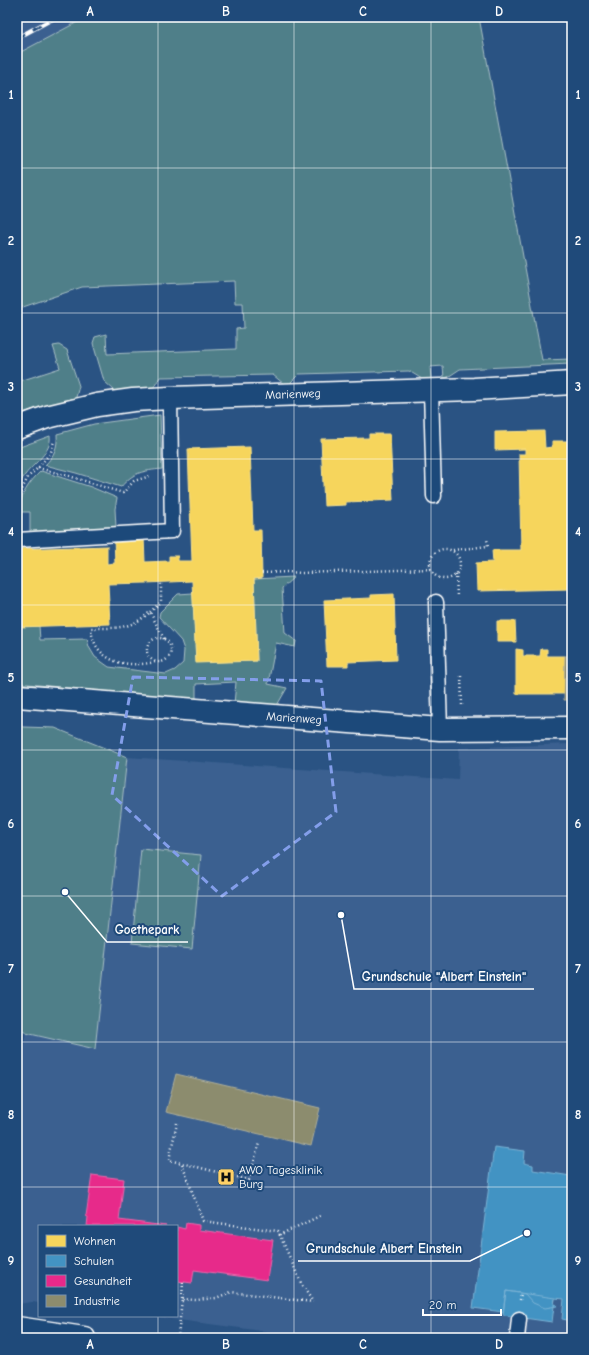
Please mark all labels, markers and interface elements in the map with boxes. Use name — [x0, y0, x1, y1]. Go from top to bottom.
text: A — [86, 4, 94, 19]
text: B — [222, 4, 230, 19]
text: C — [359, 4, 367, 19]
text: D — [495, 4, 503, 19]
text: 1 — [8, 87, 14, 102]
text: 1 — [575, 87, 581, 102]
text: 2 — [8, 233, 14, 248]
text: 2 — [575, 233, 581, 248]
text: 3 — [8, 379, 14, 394]
text: 3 — [575, 379, 581, 394]
street label: Marienweg — [265, 386, 321, 402]
text: 4 — [8, 524, 14, 539]
text: 4 — [575, 524, 581, 539]
text: 5 — [8, 670, 15, 685]
text: 5 — [575, 670, 582, 685]
street label: Marienweg — [266, 709, 322, 727]
text: 6 — [8, 816, 15, 831]
text: 6 — [575, 816, 582, 831]
callout: Goethepark — [107, 917, 188, 942]
text: Goethepark — [115, 922, 180, 937]
text: 7 — [8, 961, 14, 976]
text: 7 — [575, 961, 581, 976]
callout: Grundschule "Albert Einstein" — [354, 964, 534, 989]
text: Grundschule "Albert Einstein" — [362, 969, 526, 984]
text: 8 — [8, 1107, 14, 1122]
text: 8 — [575, 1107, 581, 1122]
place label: AWO Tagesklinik Burg — [239, 1163, 322, 1191]
hospital icon: AWO Tagesklinik Burg — [216, 1167, 236, 1187]
legend — [38, 1225, 178, 1317]
text: Wohnen — [74, 1234, 116, 1248]
callout: Grundschule Albert Einstein — [298, 1236, 470, 1261]
text: Grundschule Albert Einstein — [306, 1241, 462, 1256]
text: 9 — [8, 1253, 15, 1268]
text: 9 — [575, 1253, 582, 1268]
text: Schulen — [74, 1254, 114, 1268]
text: Gesundheit — [74, 1274, 132, 1288]
scale bar — [423, 1291, 501, 1317]
text: Industrie — [74, 1294, 120, 1308]
text: 20 m — [429, 1298, 457, 1312]
text: A — [86, 1337, 94, 1352]
text: B — [222, 1337, 230, 1352]
text: C — [359, 1337, 367, 1352]
text: D — [495, 1337, 503, 1352]

